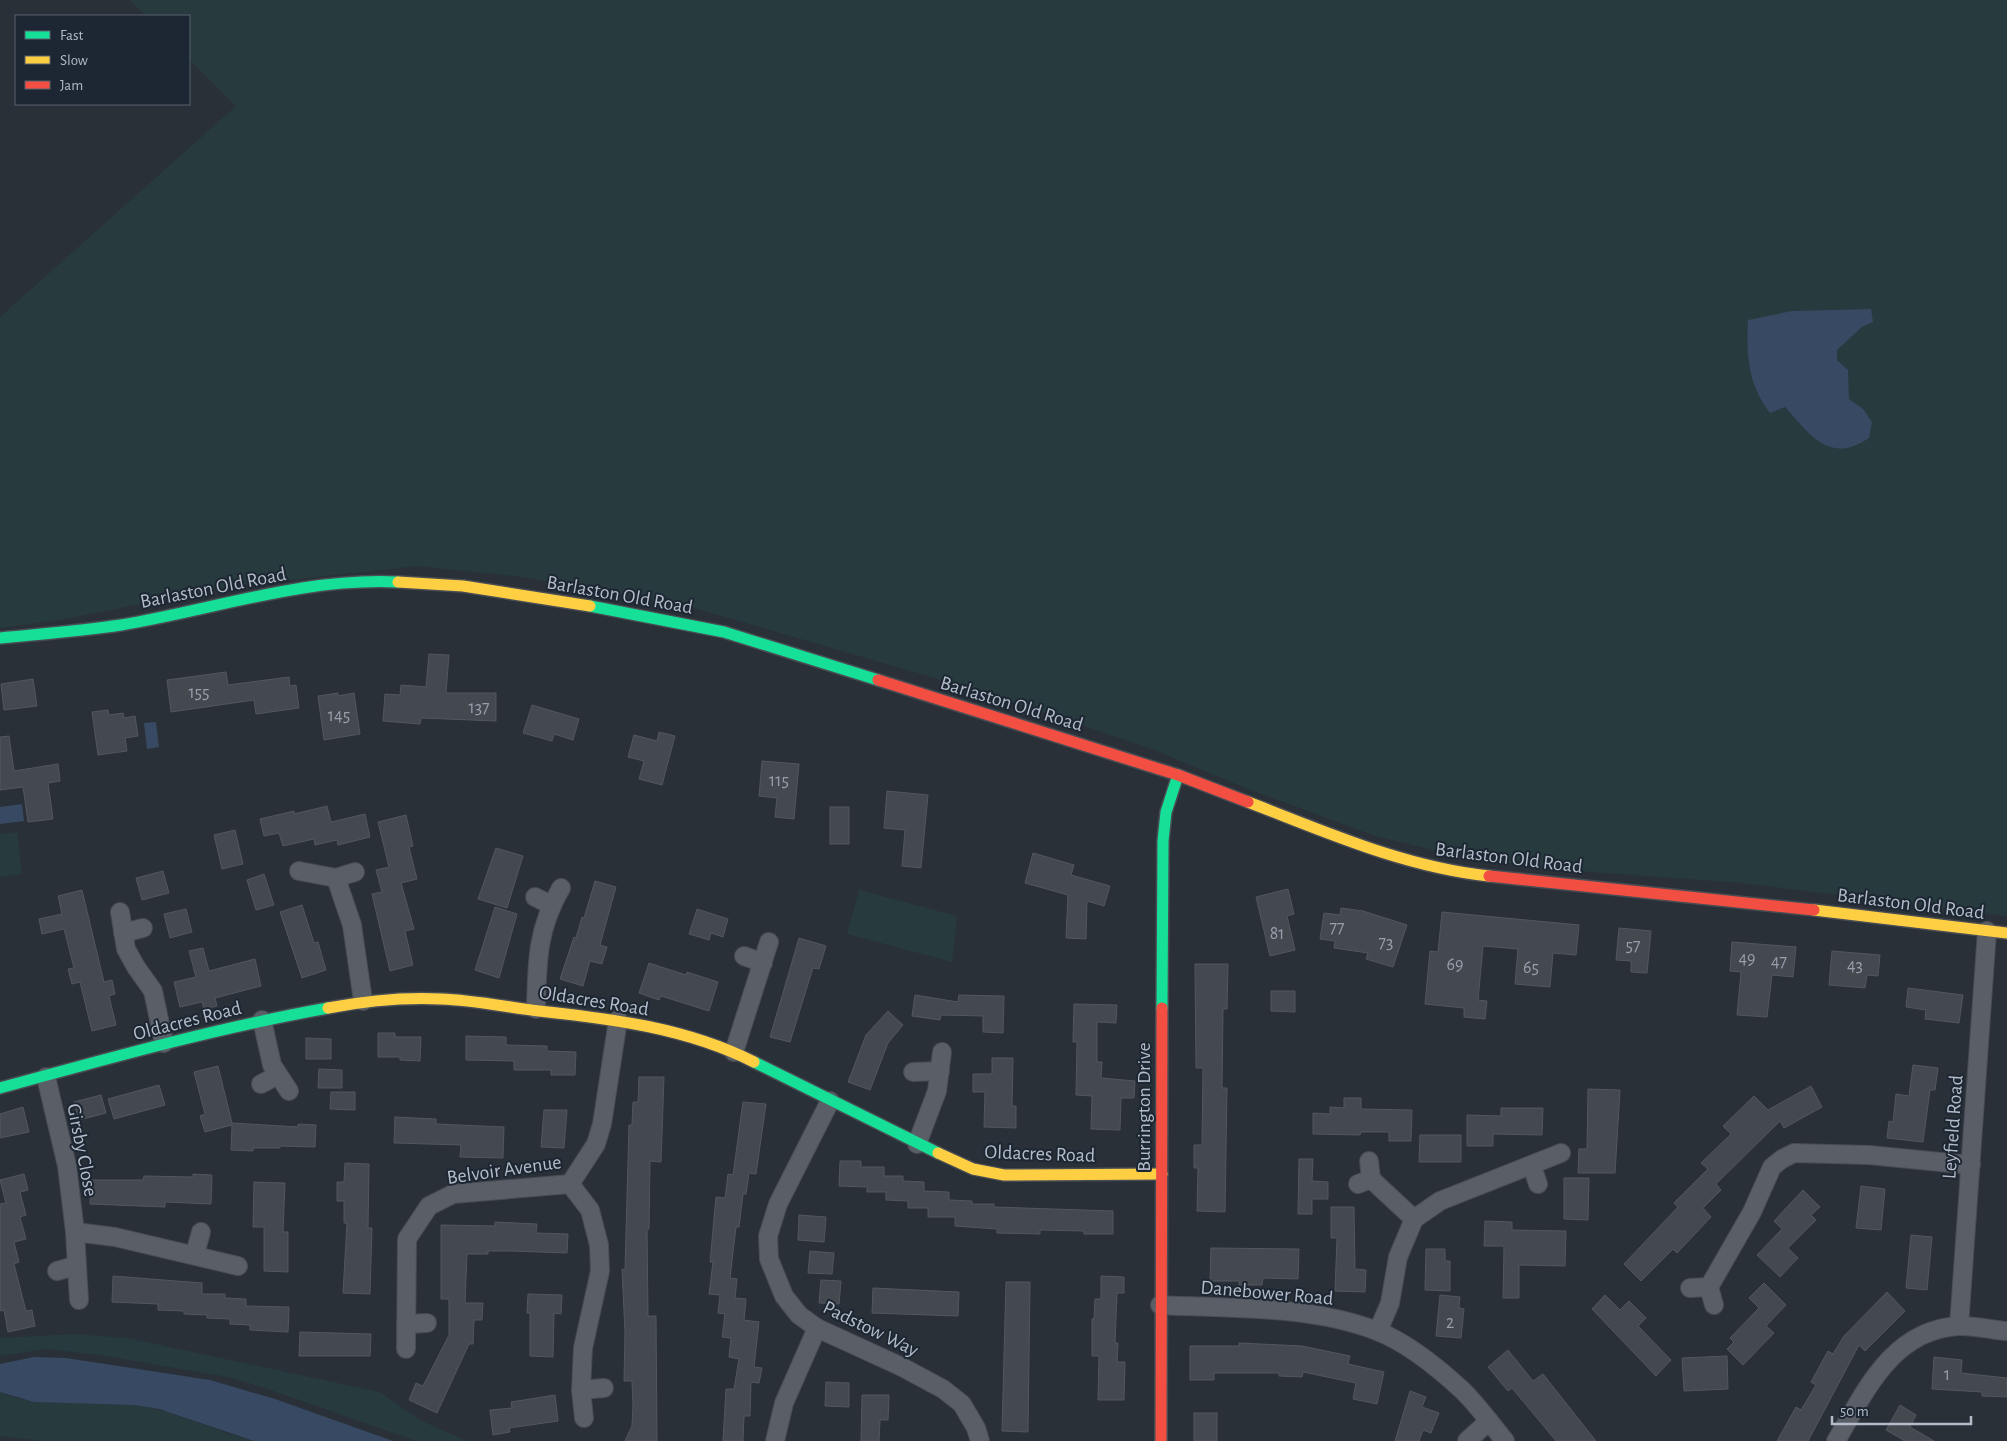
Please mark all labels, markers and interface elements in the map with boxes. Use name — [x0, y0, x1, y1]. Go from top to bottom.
legend — [15, 15, 190, 105]
text: Fast — [60, 28, 84, 43]
text: Slow — [60, 53, 88, 68]
text: Jam — [60, 78, 83, 93]
street label: Barlaston Old Road — [139, 564, 288, 612]
street label: Barlaston Old Road — [545, 572, 695, 618]
street label: Barlaston Old Road — [938, 673, 1086, 735]
house number: 155 — [188, 684, 210, 702]
house number: 137 — [468, 699, 490, 717]
house number: 145 — [328, 707, 350, 725]
house number: 115 — [769, 772, 789, 790]
street label: Barlaston Old Road — [1434, 839, 1584, 877]
street label: Barlaston Old Road — [1836, 885, 1986, 923]
house number: 77 — [1329, 919, 1345, 937]
house number: 81 — [1270, 925, 1284, 943]
house number: 73 — [1379, 934, 1393, 952]
house number: 57 — [1625, 937, 1641, 955]
house number: 49 — [1738, 950, 1756, 968]
house number: 47 — [1771, 953, 1787, 971]
house number: 69 — [1447, 956, 1463, 974]
house number: 43 — [1847, 957, 1863, 975]
house number: 65 — [1523, 959, 1539, 977]
street label: Oldacres Road — [538, 982, 650, 1020]
street label: Oldacres Road — [131, 998, 243, 1044]
street label: Burrington Drive — [1134, 1042, 1154, 1172]
street label: Leyfield Road — [1939, 1074, 1967, 1180]
street label: Girsby Close — [63, 1102, 101, 1198]
street label: Oldacres Road — [984, 1142, 1096, 1166]
street label: Belvoir Avenue — [446, 1152, 563, 1188]
street label: Danebower Road — [1200, 1277, 1334, 1309]
street label: Padstow Way — [820, 1297, 922, 1361]
house number: 2 — [1446, 1314, 1454, 1332]
house number: 1 — [1944, 1366, 1950, 1384]
scale bar — [1832, 1394, 1971, 1426]
text: 50 m — [1840, 1404, 1869, 1419]

